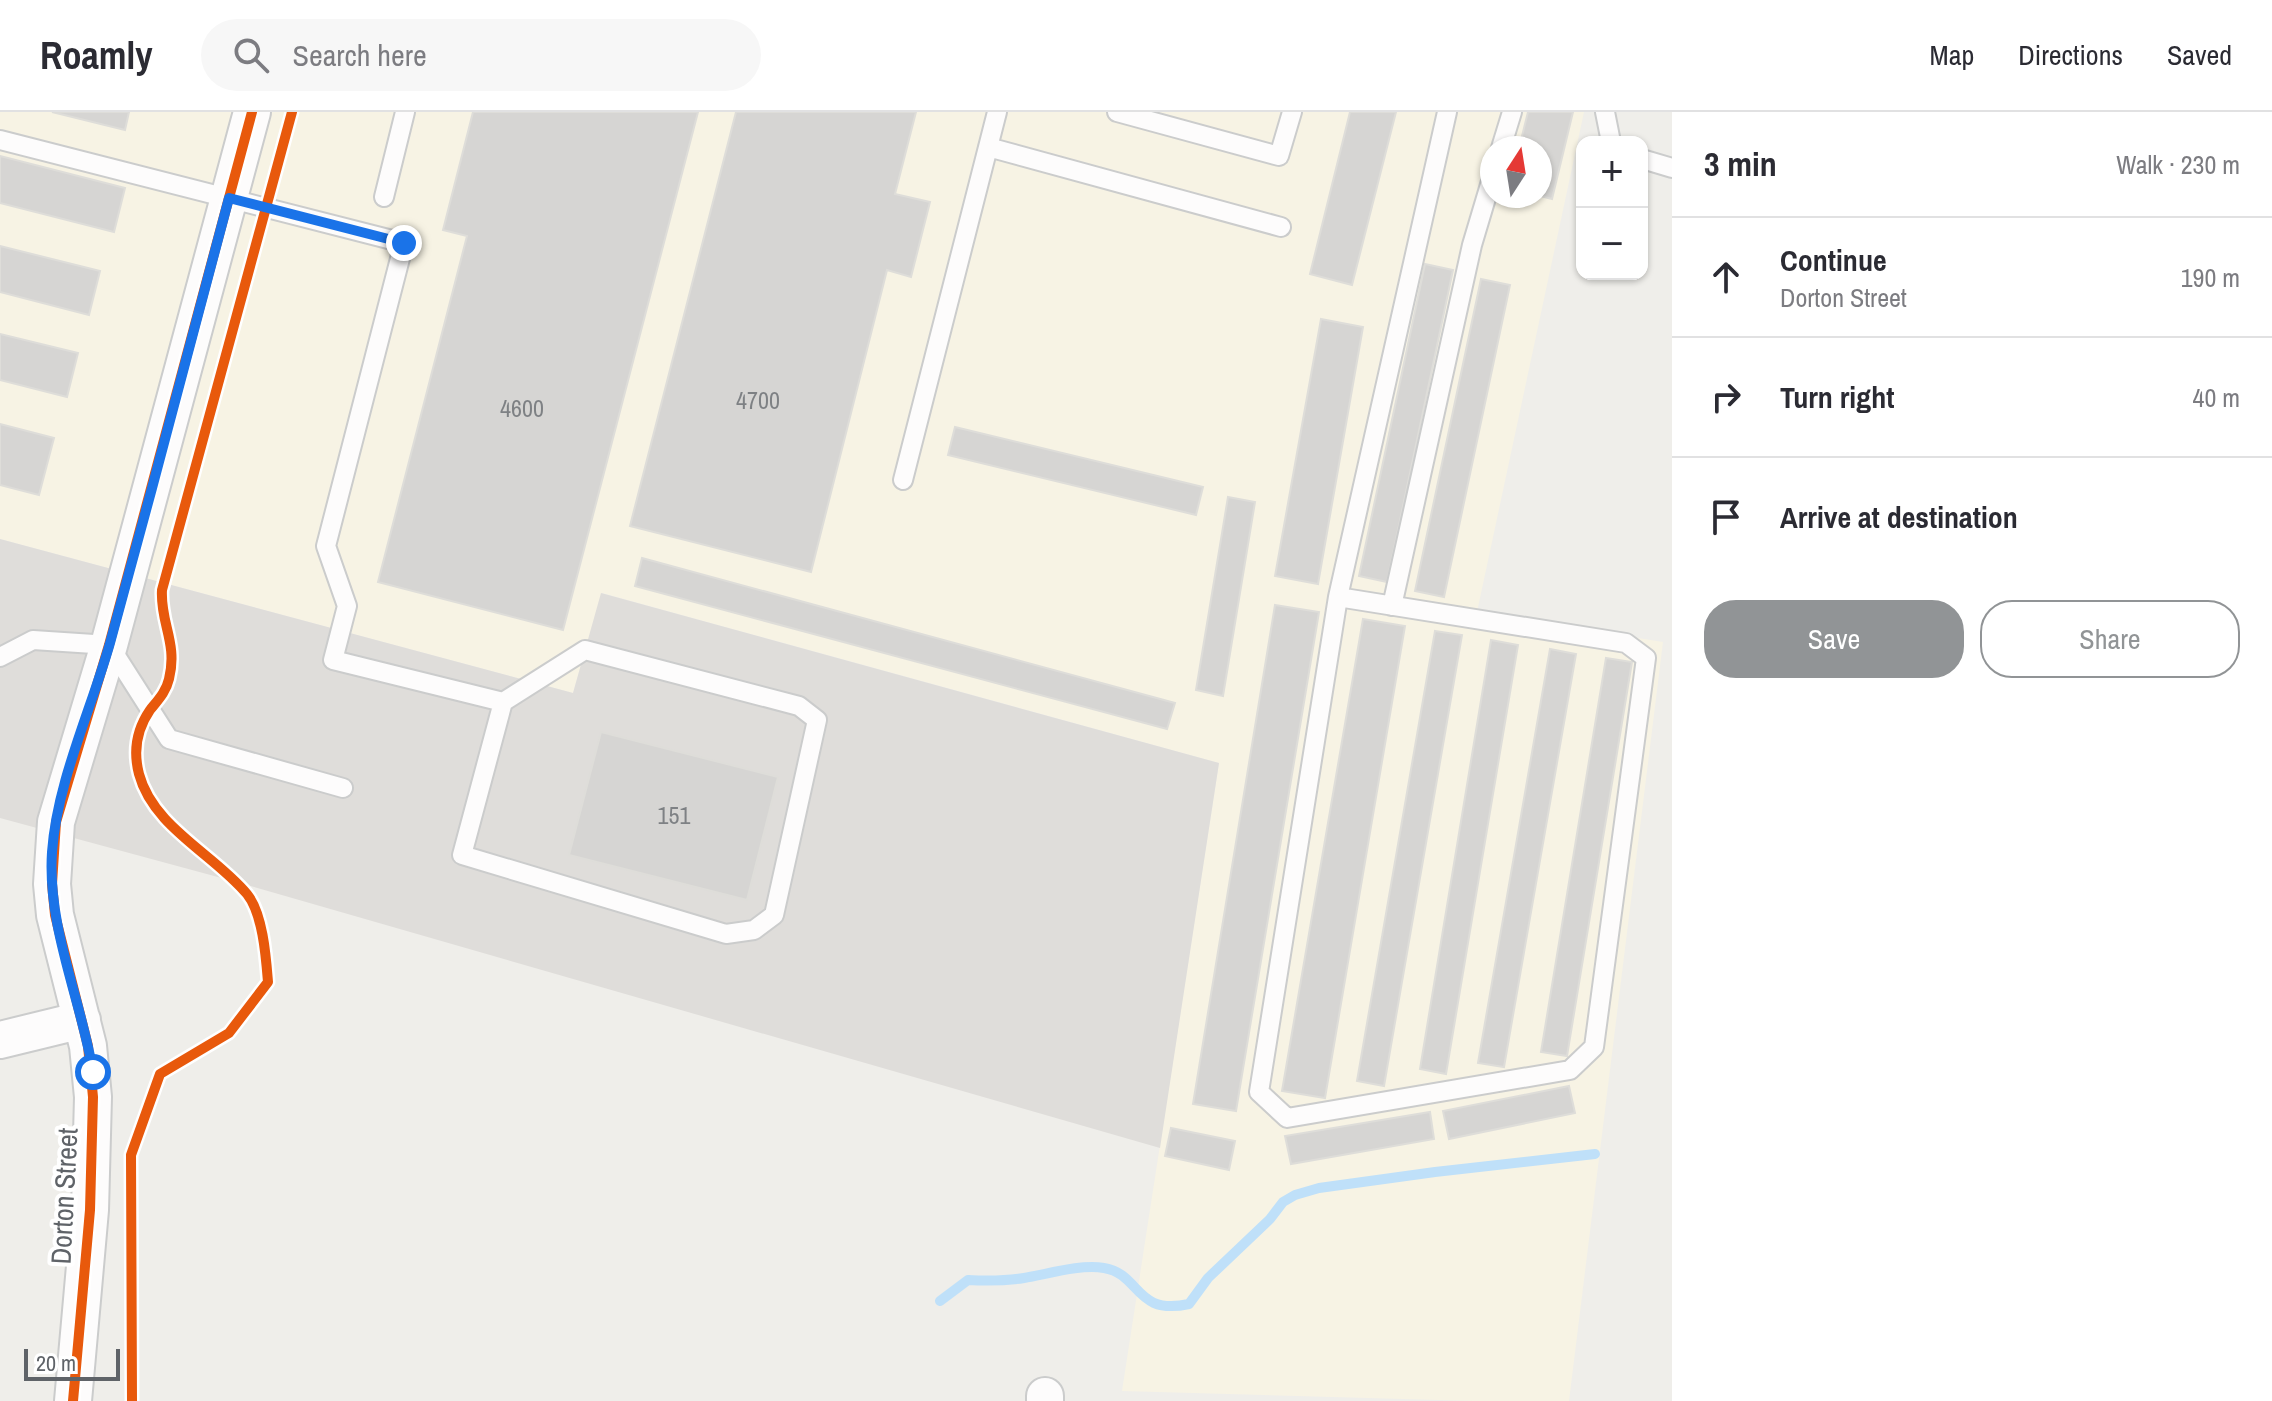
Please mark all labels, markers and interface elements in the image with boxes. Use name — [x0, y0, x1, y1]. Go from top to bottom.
search box — [201, 19, 761, 91]
text: Roamly — [40, 30, 153, 81]
icon: search — [229, 33, 273, 77]
text: Search here — [293, 35, 427, 75]
text: Map — [1930, 36, 1974, 74]
text: Directions — [2018, 36, 2123, 74]
text: Saved — [2167, 36, 2232, 74]
north arrow — [1480, 136, 1552, 208]
map controls — [1576, 136, 1648, 280]
button: + — [1576, 136, 1648, 208]
text: 3 min — [1704, 141, 1777, 187]
text: Walk · 230 m — [2116, 147, 2240, 182]
button: − — [1576, 208, 1648, 280]
route end — [386, 225, 422, 261]
text: Continue — [1780, 240, 1887, 280]
icon: ahead — [1704, 255, 1748, 299]
text: 190 m — [2181, 260, 2240, 295]
text: Dorton Street — [1780, 280, 1907, 315]
icon: right — [1704, 375, 1748, 419]
text: Turn right — [1780, 377, 1894, 417]
text: 40 m — [2193, 380, 2240, 415]
house number: 4700 — [736, 384, 780, 416]
house number: 4600 — [500, 392, 544, 424]
icon: arrive — [1704, 495, 1748, 539]
text: Arrive at destination — [1780, 497, 2018, 537]
button: Save — [1704, 600, 1964, 678]
button: Share — [1980, 600, 2240, 678]
house number: 151 — [658, 799, 690, 831]
route start — [75, 1054, 111, 1090]
street label: Dorton Street — [41, 1127, 87, 1265]
scale bar — [24, 1345, 120, 1381]
text: 20 m — [36, 1348, 76, 1378]

